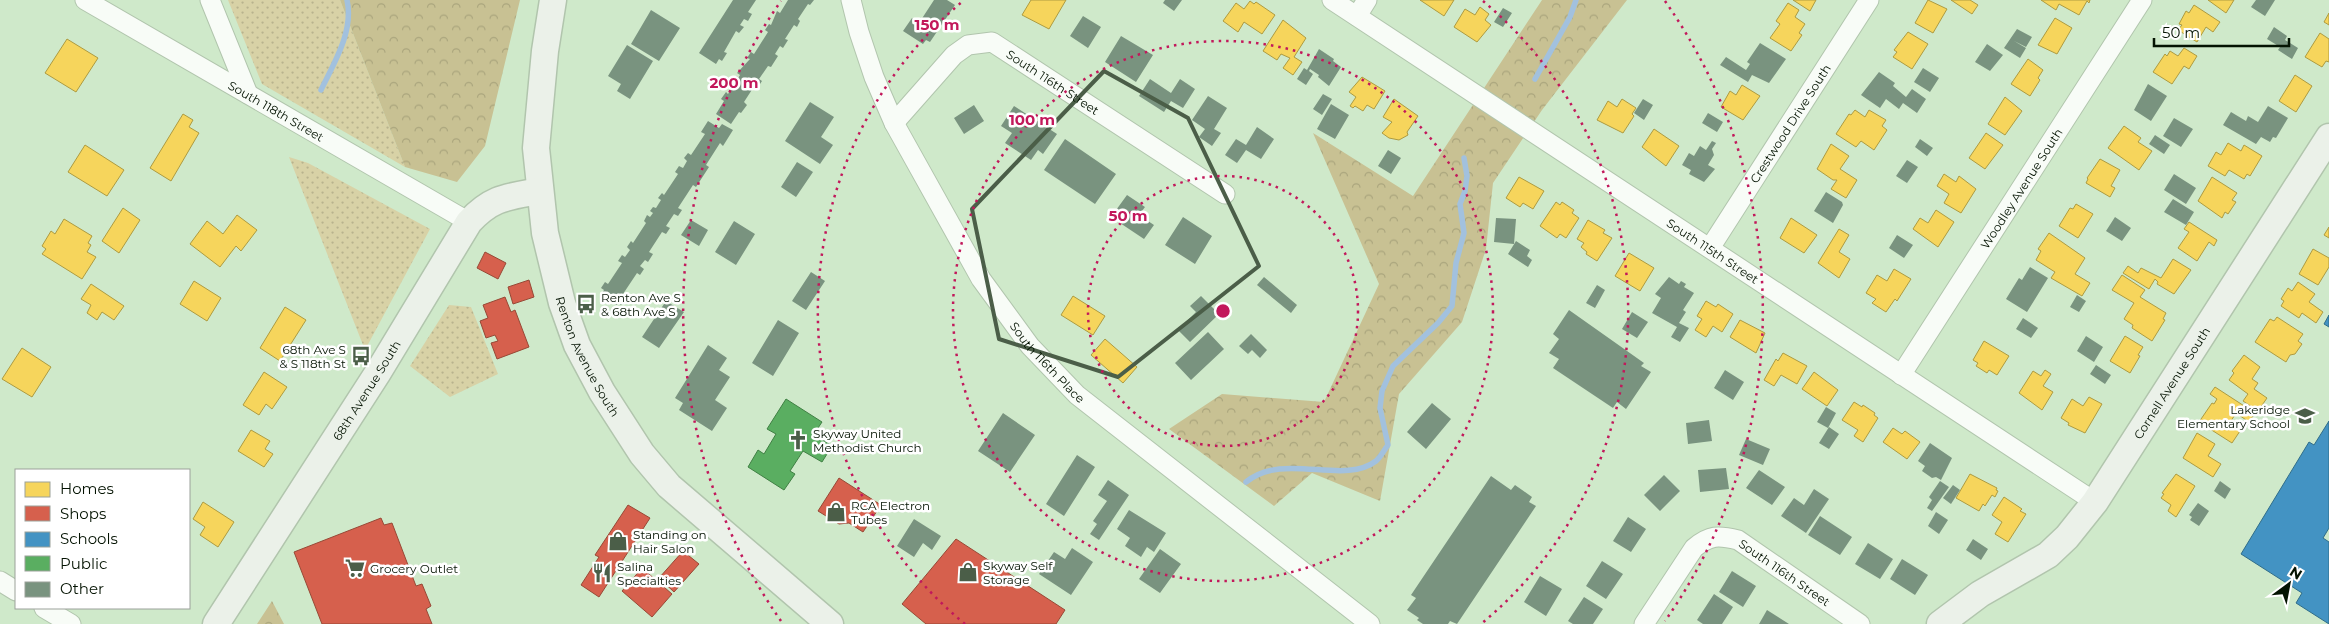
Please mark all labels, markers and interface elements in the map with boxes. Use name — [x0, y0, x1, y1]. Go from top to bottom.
text: 150 m — [915, 15, 959, 34]
scale bar — [2154, 15, 2289, 47]
text: 50 m — [2162, 23, 2200, 42]
street label: South 116th Street — [1004, 46, 1102, 118]
street label: Crestwood Drive South — [1746, 61, 1834, 186]
text: 200 m — [709, 73, 759, 92]
street label: South 118th Street — [226, 77, 327, 144]
text: 100 m — [1009, 110, 1055, 129]
street label: Woodley Avenue South — [1977, 125, 2065, 251]
text: 50 m — [1108, 206, 1148, 225]
street label: South 115th Street — [1664, 215, 1762, 286]
place label: Renton Ave S & 68th Ave S — [601, 290, 681, 319]
bus stop icon: Renton Ave S & 68th Ave S — [575, 293, 597, 315]
street label: Renton Avenue South — [553, 295, 623, 419]
centre of rings — [1214, 302, 1232, 320]
street label: South 116th Place — [1007, 319, 1088, 406]
street label: Cornell Avenue South — [2130, 324, 2213, 442]
street label: 68th Avenue South — [329, 337, 403, 443]
place label: 68th Ave S & S 118th St — [280, 342, 346, 371]
bus stop icon: 68th Ave S & S 118th St — [350, 345, 372, 367]
place label: Lakeridge Elementary School — [2177, 402, 2290, 431]
school or university icon: Lakeridge Elementary School — [2294, 405, 2316, 427]
place label: Skyway United Methodist Church — [813, 426, 922, 455]
church icon: Skyway United Methodist Church — [787, 429, 809, 451]
legend — [15, 469, 190, 609]
text: Homes — [60, 479, 114, 498]
place label: RCA Electron Tubes — [851, 498, 930, 527]
shop icon: RCA Electron Tubes — [825, 501, 847, 523]
text: Shops — [60, 504, 106, 523]
place label: Standing on Hair Salon — [633, 527, 707, 556]
text: Schools — [60, 529, 118, 548]
shop icon: Standing on Hair Salon — [607, 530, 629, 552]
street label: South 116th Street — [1736, 536, 1833, 609]
text: Public — [60, 554, 108, 573]
supermarket icon: Grocery Outlet — [344, 557, 366, 579]
place label: Skyway Self Storage — [983, 558, 1053, 587]
place label: Salina Specialties — [617, 559, 681, 588]
north arrow — [2264, 559, 2314, 609]
place label: Grocery Outlet — [370, 561, 458, 576]
shop icon: Skyway Self Storage — [957, 561, 979, 583]
restaurant icon: Salina Specialties — [591, 562, 613, 584]
text: N — [2286, 562, 2305, 584]
text: Other — [60, 579, 104, 598]

